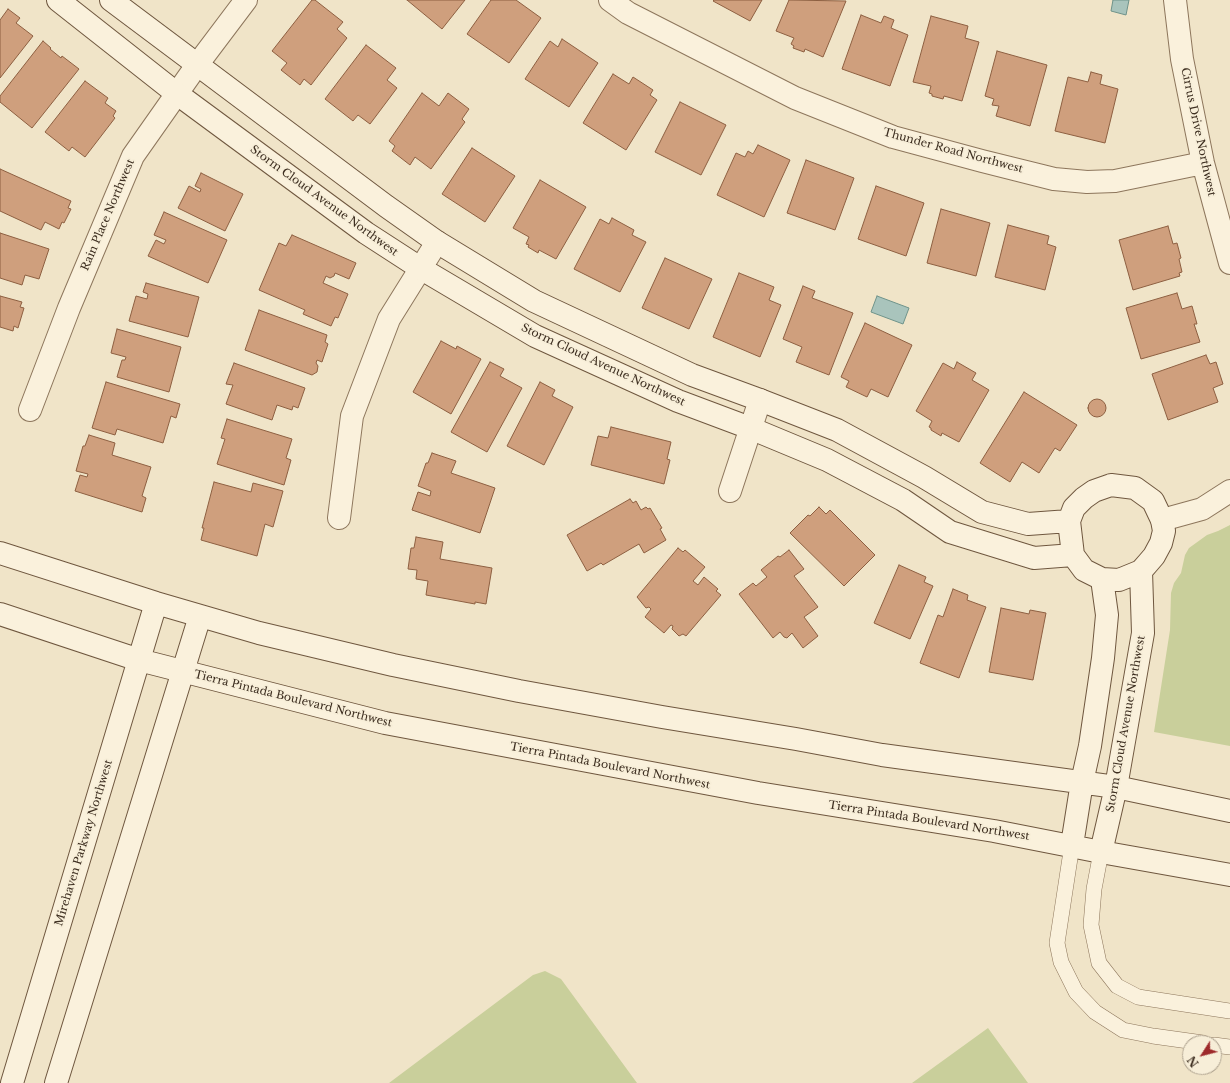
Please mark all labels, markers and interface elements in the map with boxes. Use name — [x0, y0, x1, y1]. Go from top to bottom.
street label: Cirrus Drive Northwest — [1178, 66, 1218, 198]
street label: Thunder Road Northwest — [882, 126, 1024, 176]
street label: Storm Cloud Avenue Northwest — [248, 143, 400, 259]
street label: Rain Place Northwest — [78, 157, 138, 273]
street label: Storm Cloud Avenue Northwest — [519, 321, 687, 409]
street label: Storm Cloud Avenue Northwest — [1104, 635, 1148, 813]
street label: Tierra Pintada Boulevard Northwest — [193, 668, 393, 730]
street label: Tierra Pintada Boulevard Northwest — [509, 740, 711, 792]
street label: Mirehaven Parkway Northwest — [52, 758, 116, 928]
street label: Tierra Pintada Boulevard Northwest — [828, 799, 1030, 843]
north arrow — [1182, 1035, 1222, 1075]
text: N — [1184, 1053, 1202, 1070]

